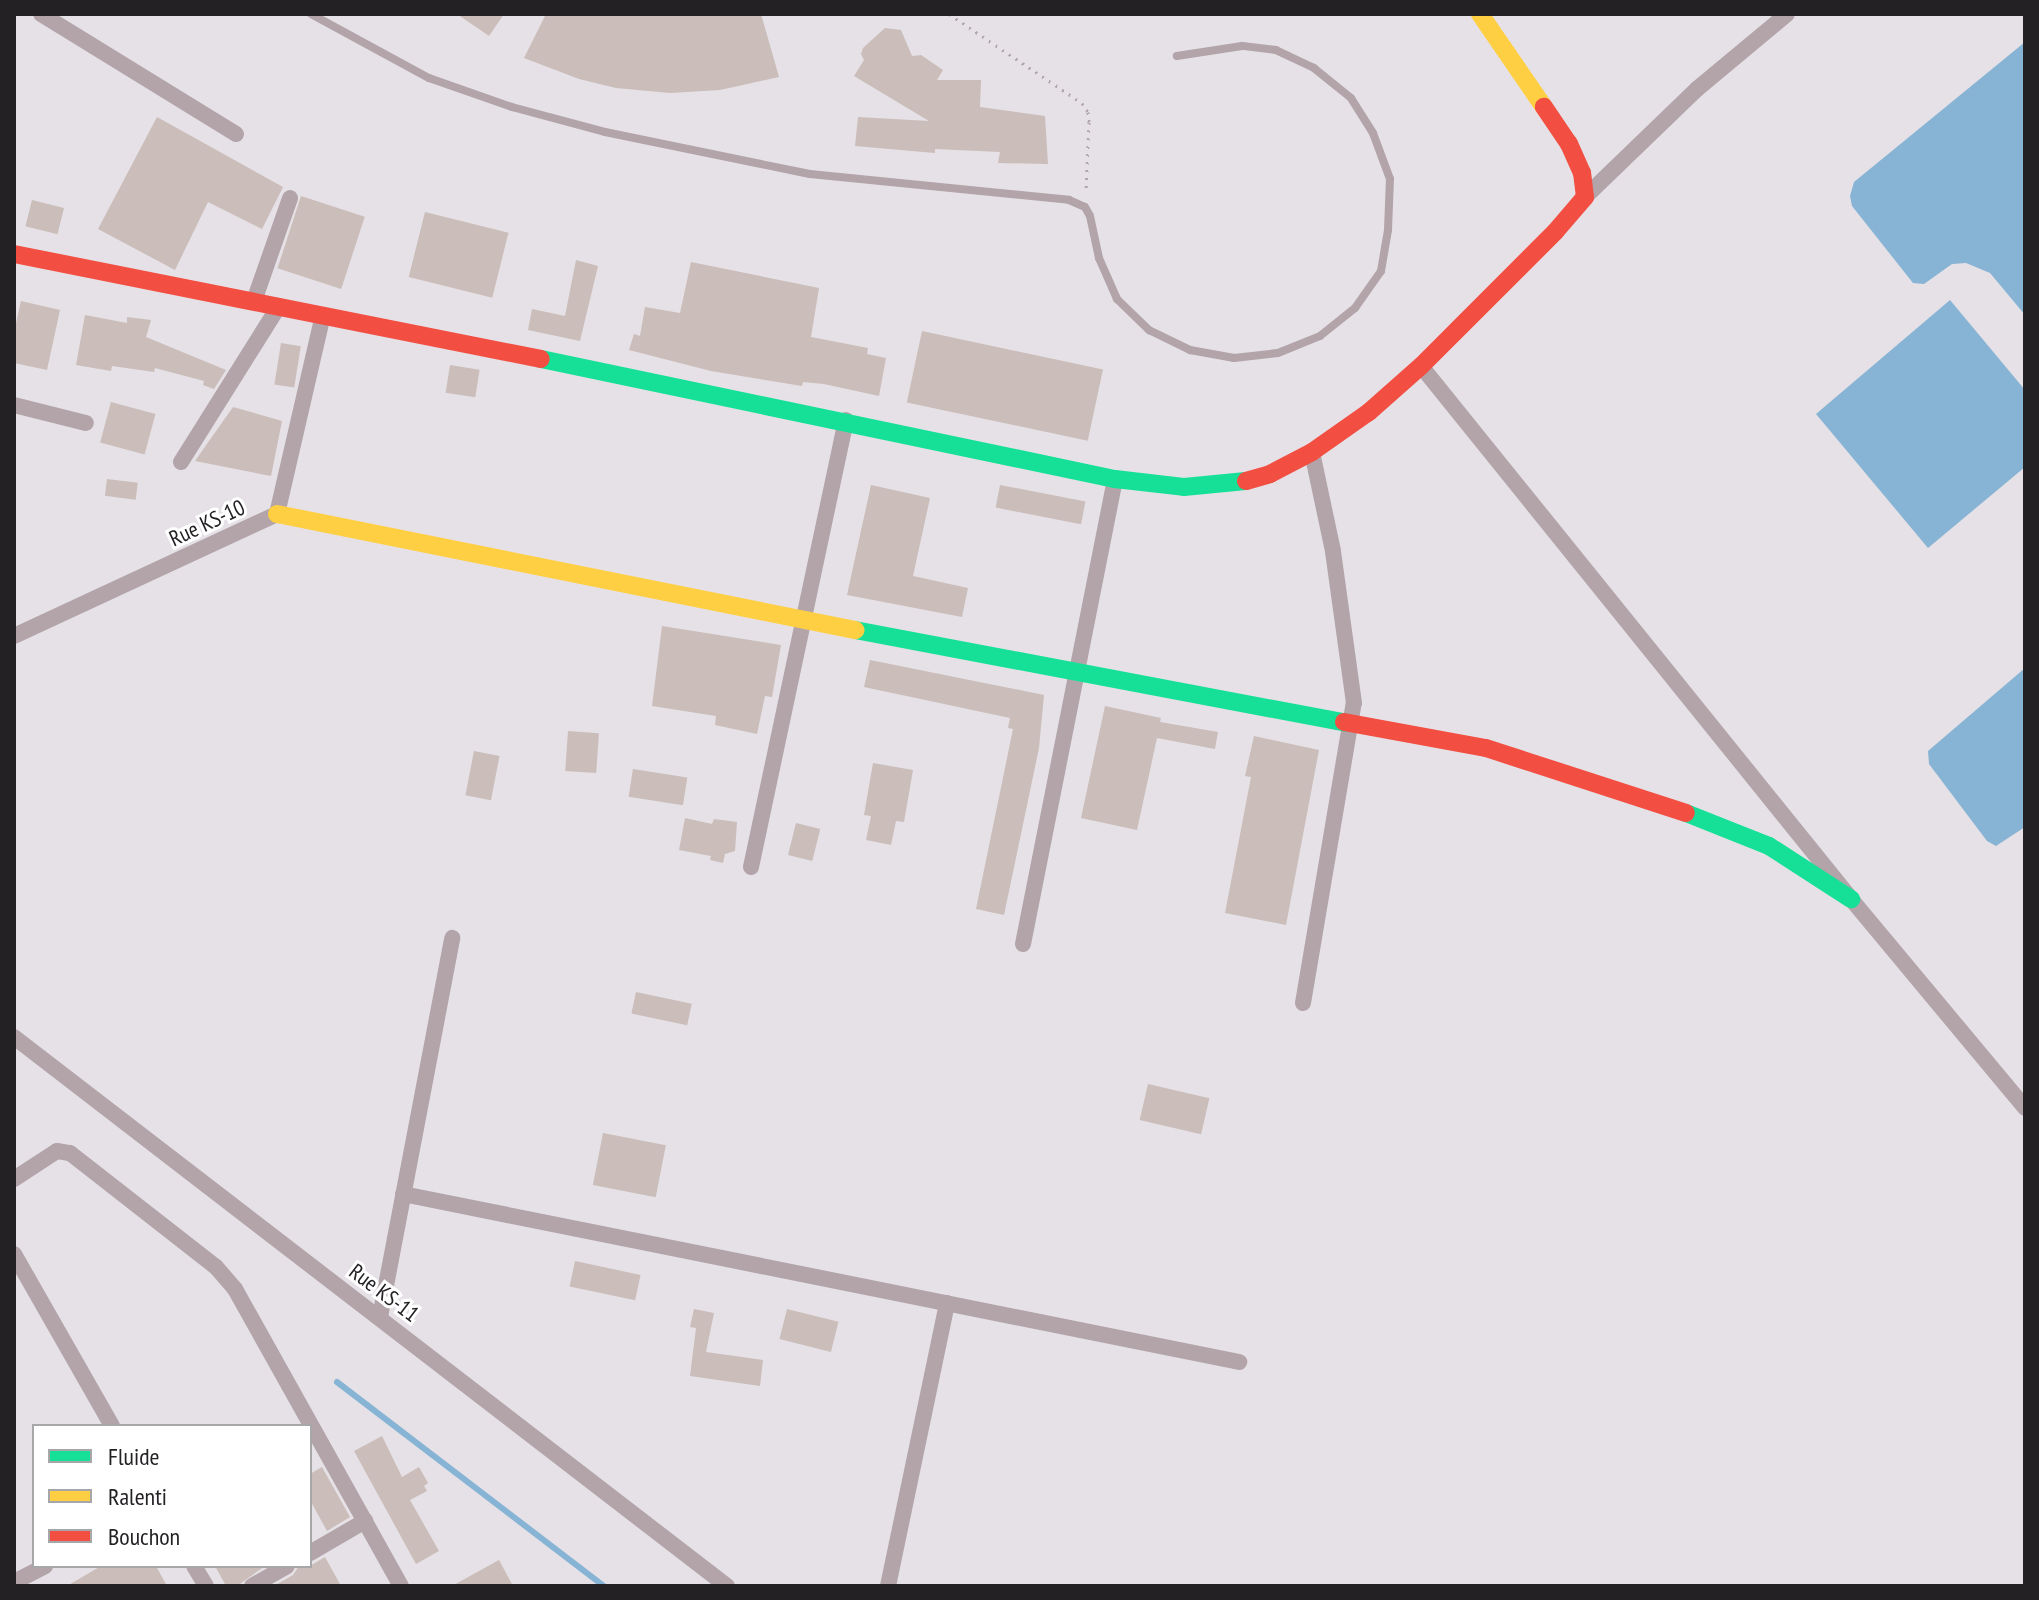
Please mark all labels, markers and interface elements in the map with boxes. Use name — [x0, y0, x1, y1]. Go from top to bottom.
street label: Rue KS-10 — [165, 494, 249, 552]
street label: Rue KS-11 — [344, 1258, 424, 1328]
legend — [32, 1424, 312, 1568]
text: Fluide — [108, 1441, 159, 1472]
text: Ralenti — [108, 1481, 167, 1512]
text: Bouchon — [108, 1521, 180, 1552]

